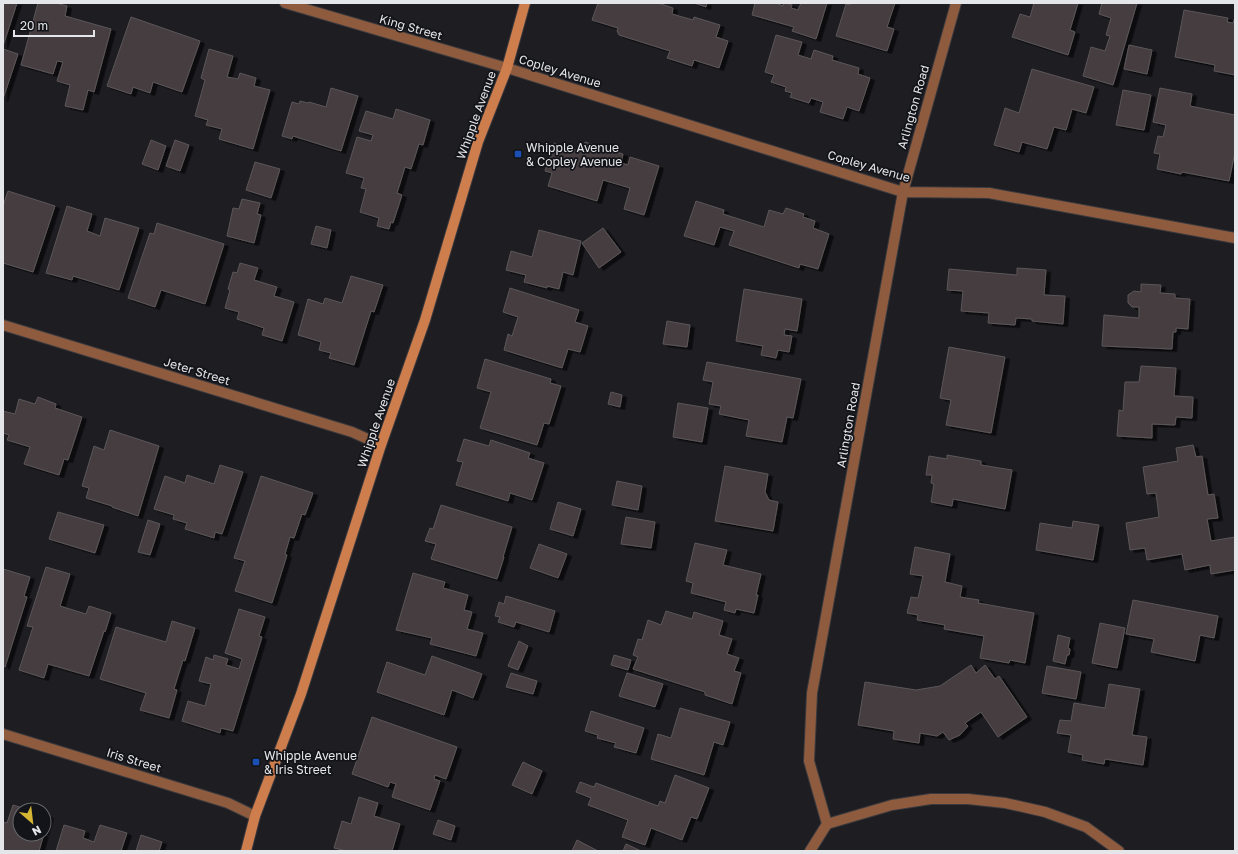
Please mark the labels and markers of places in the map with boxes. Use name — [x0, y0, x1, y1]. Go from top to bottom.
place label: Whipple Avenue & Copley Avenue — [526, 140, 622, 169]
marker: Whipple Avenue & Copley Avenue — [513, 149, 523, 159]
place label: Whipple Avenue & Iris Street — [264, 748, 357, 777]
marker: Whipple Avenue & Iris Street — [251, 757, 261, 767]

